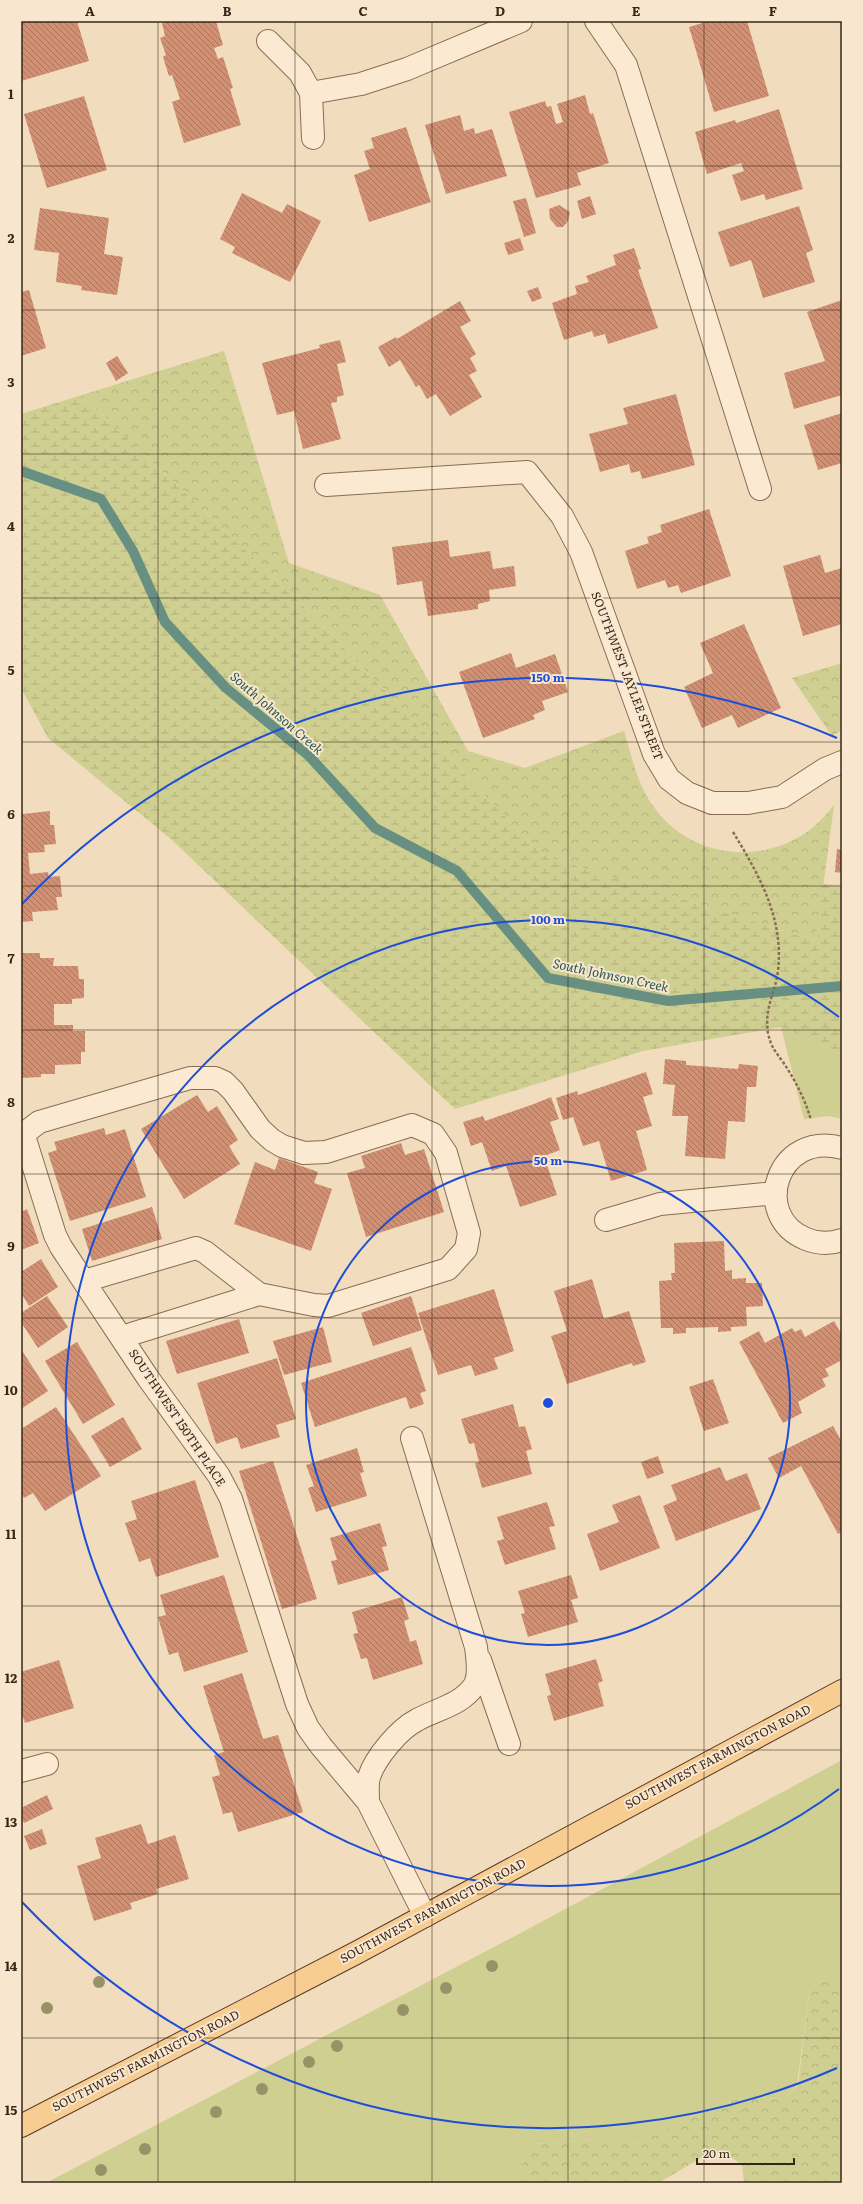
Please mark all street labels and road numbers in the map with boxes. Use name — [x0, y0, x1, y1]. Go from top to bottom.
street label: SOUTHWEST JAYLEE STREET — [587, 589, 669, 763]
street label: SOUTHWEST 150TH PLACE — [125, 1345, 231, 1490]
street label: SOUTHWEST FARMINGTON ROAD — [621, 1699, 814, 1813]
street label: SOUTHWEST FARMINGTON ROAD — [336, 1853, 529, 1967]
street label: SOUTHWEST FARMINGTON ROAD — [49, 2005, 242, 2115]

